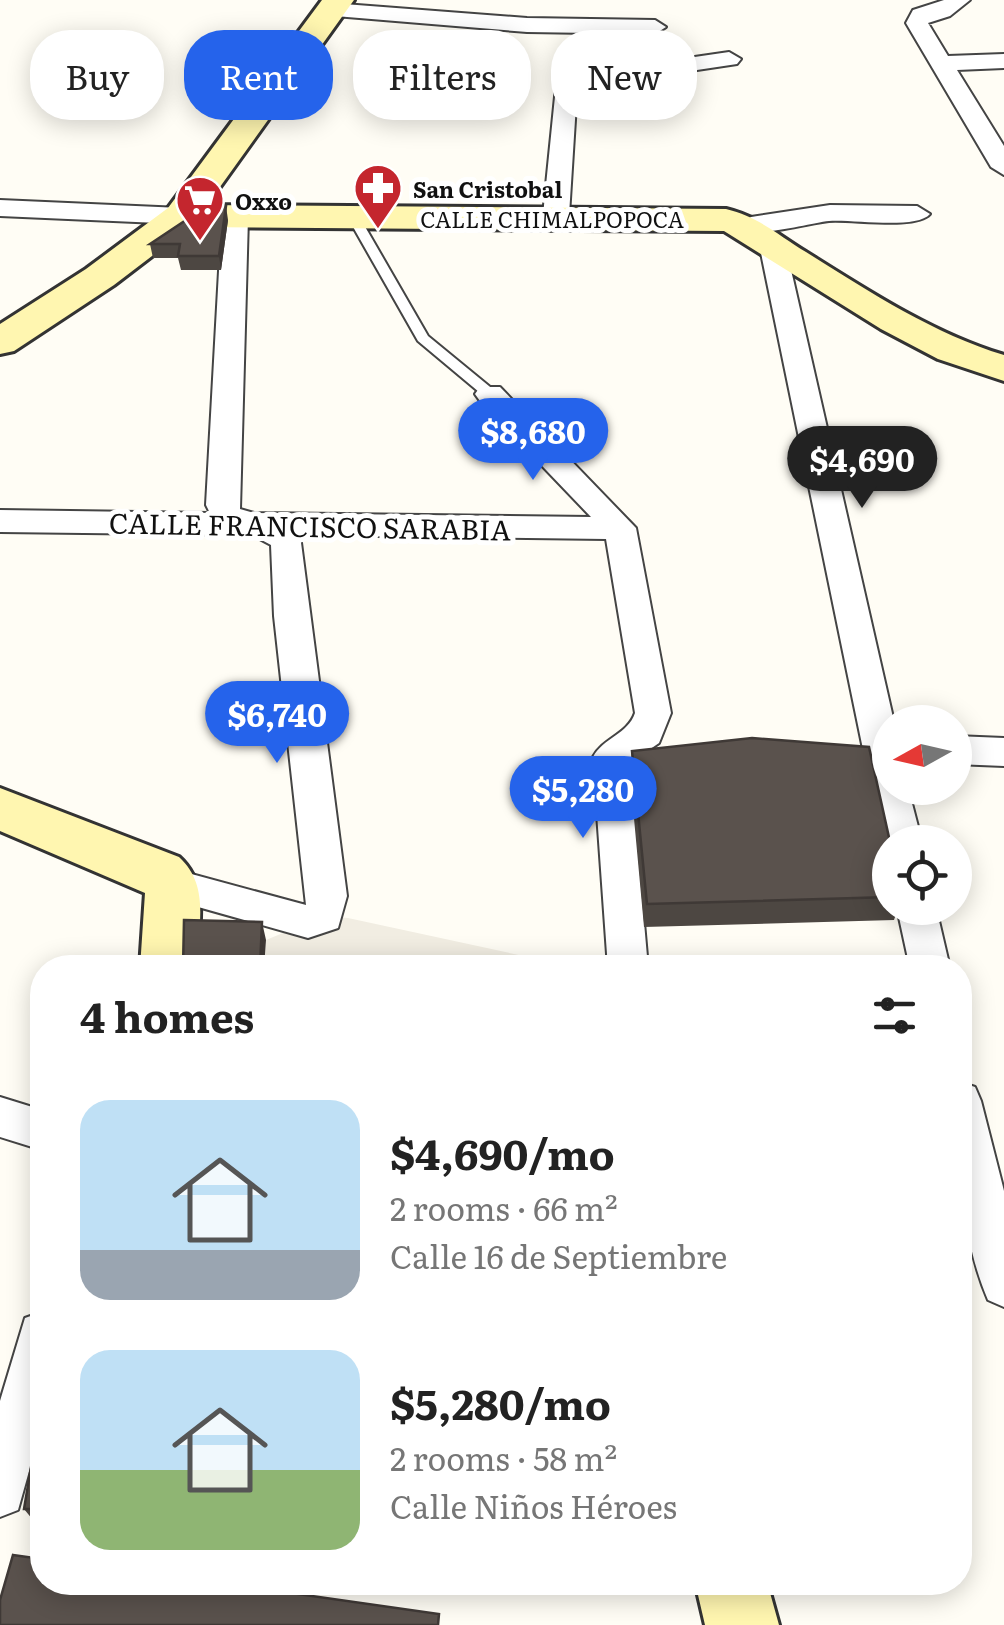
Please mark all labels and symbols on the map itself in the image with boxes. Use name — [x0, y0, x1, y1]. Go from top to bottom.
pharmacy icon: San Cristobal — [352, 162, 404, 230]
place label: San Cristobal — [413, 172, 563, 205]
supermarket icon: Oxxo — [174, 174, 226, 242]
place label: Oxxo — [235, 184, 292, 217]
street label: CALLE CHIMALPOPOCA — [420, 202, 684, 235]
pin: $8,680 — [452, 398, 614, 483]
pin: $4,690 — [781, 426, 943, 511]
street label: CALLE FRANCISCO SARABIA — [109, 500, 512, 550]
pin: $6,740 — [196, 681, 358, 766]
north arrow — [872, 705, 972, 805]
pin: $5,280 — [502, 756, 664, 841]

